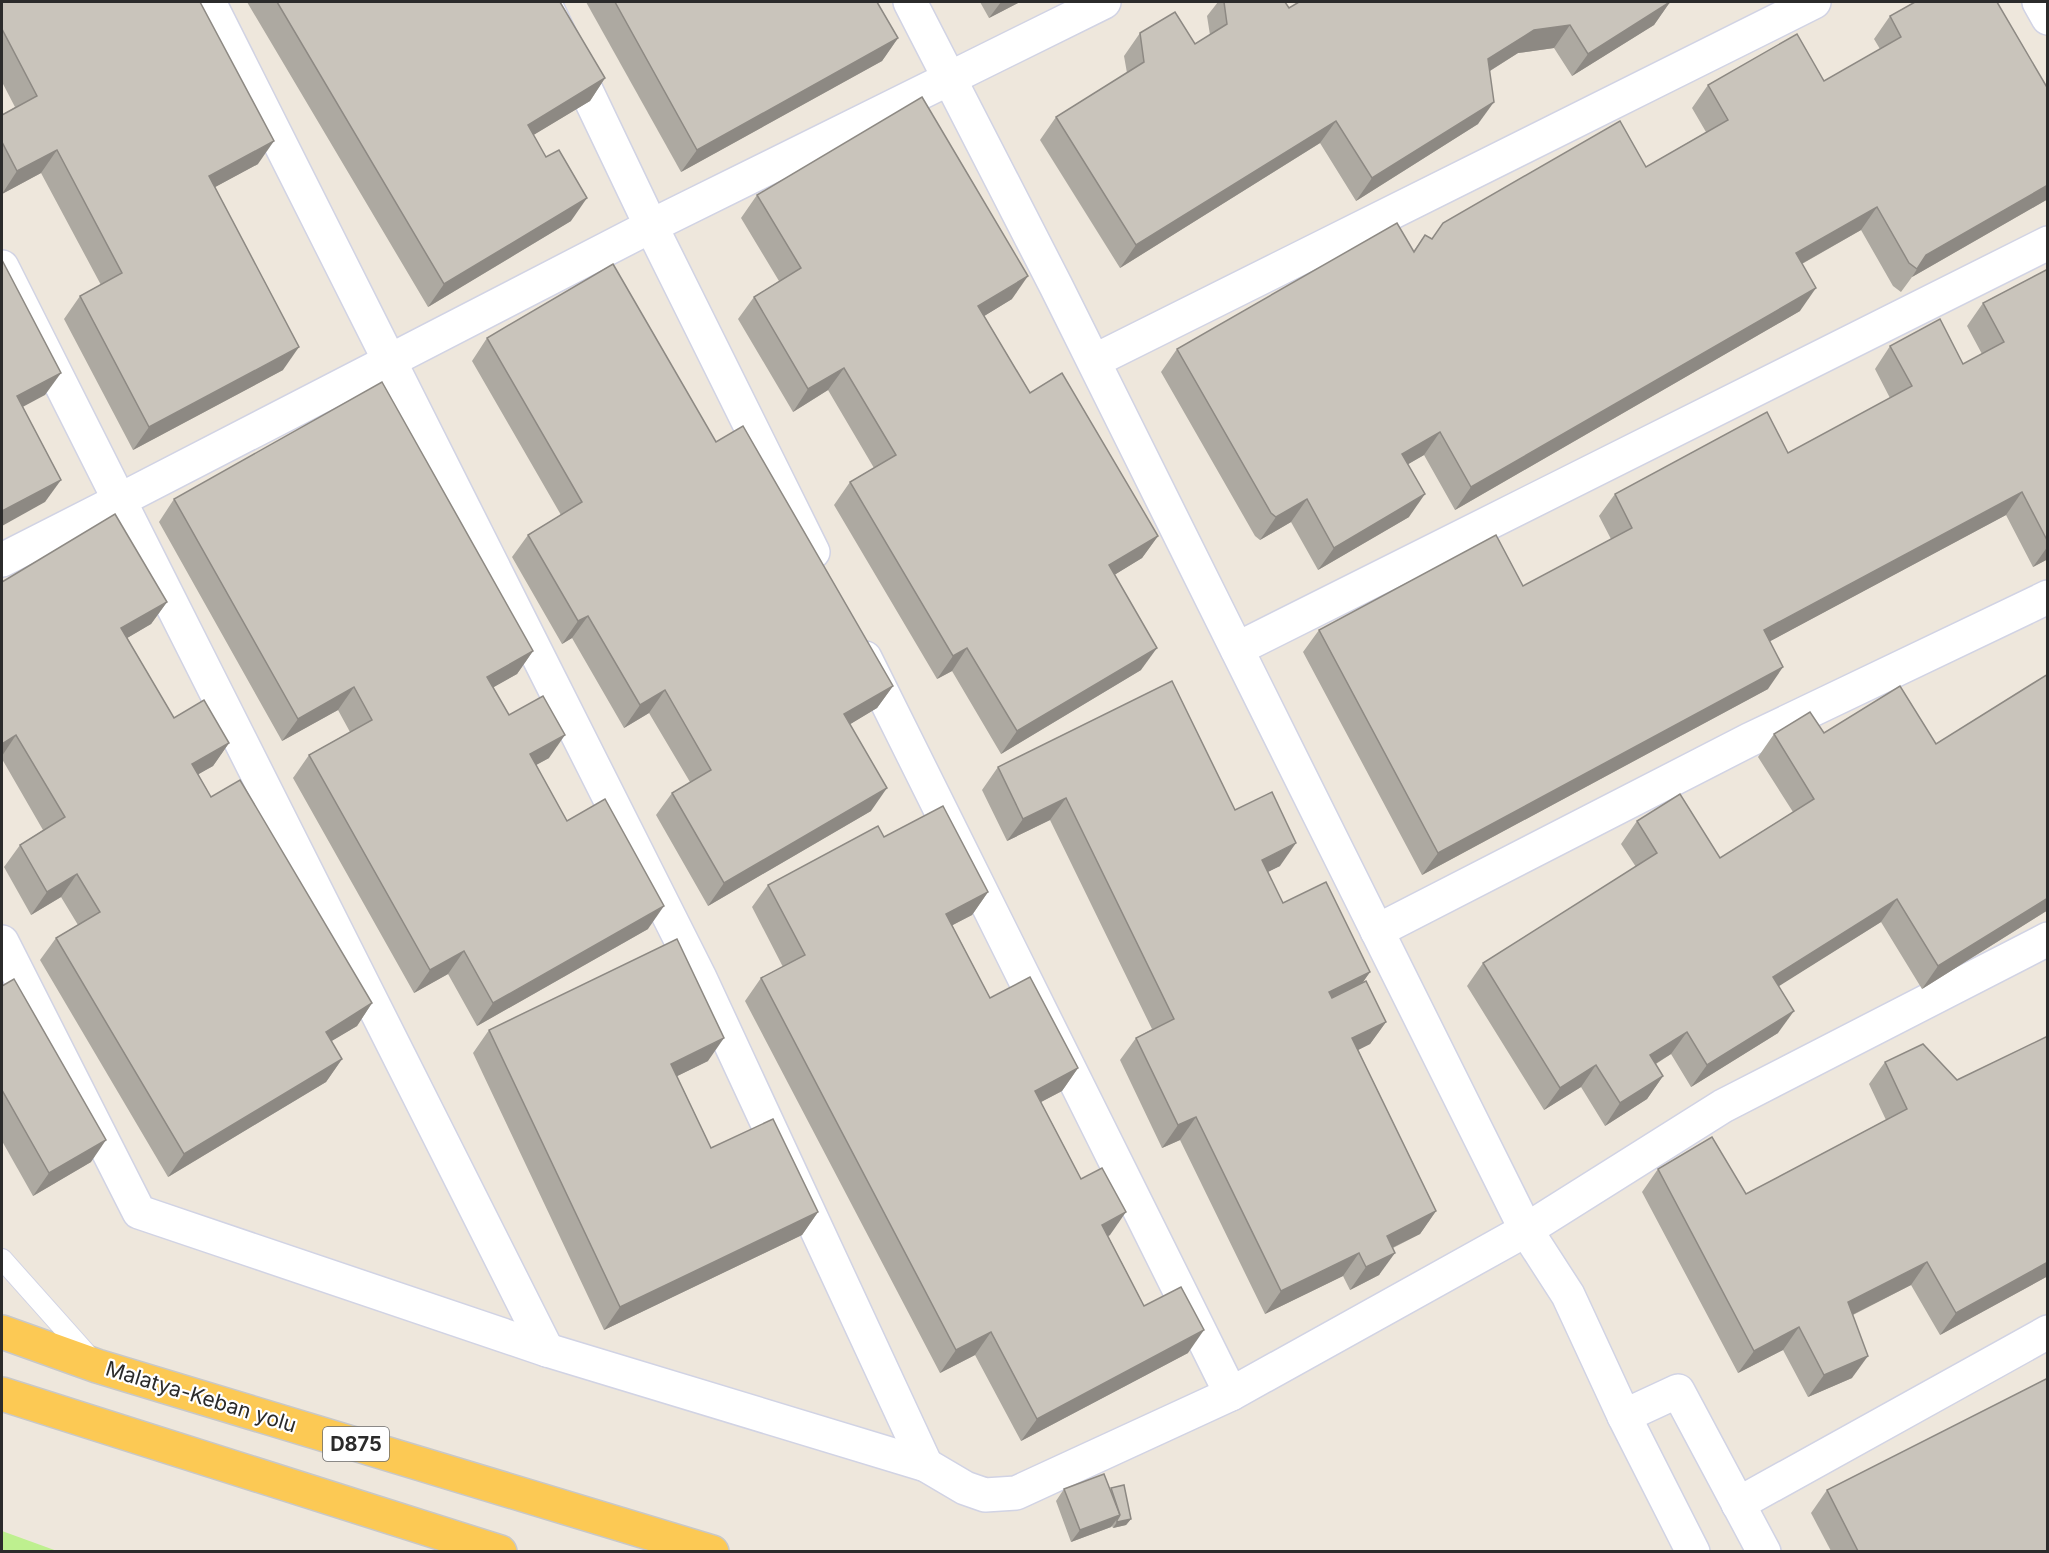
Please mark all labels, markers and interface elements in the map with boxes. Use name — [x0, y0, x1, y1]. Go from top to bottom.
street label: Malatya-Keban yolu — [103, 1356, 300, 1437]
road number: D875 — [323, 1427, 389, 1461]

